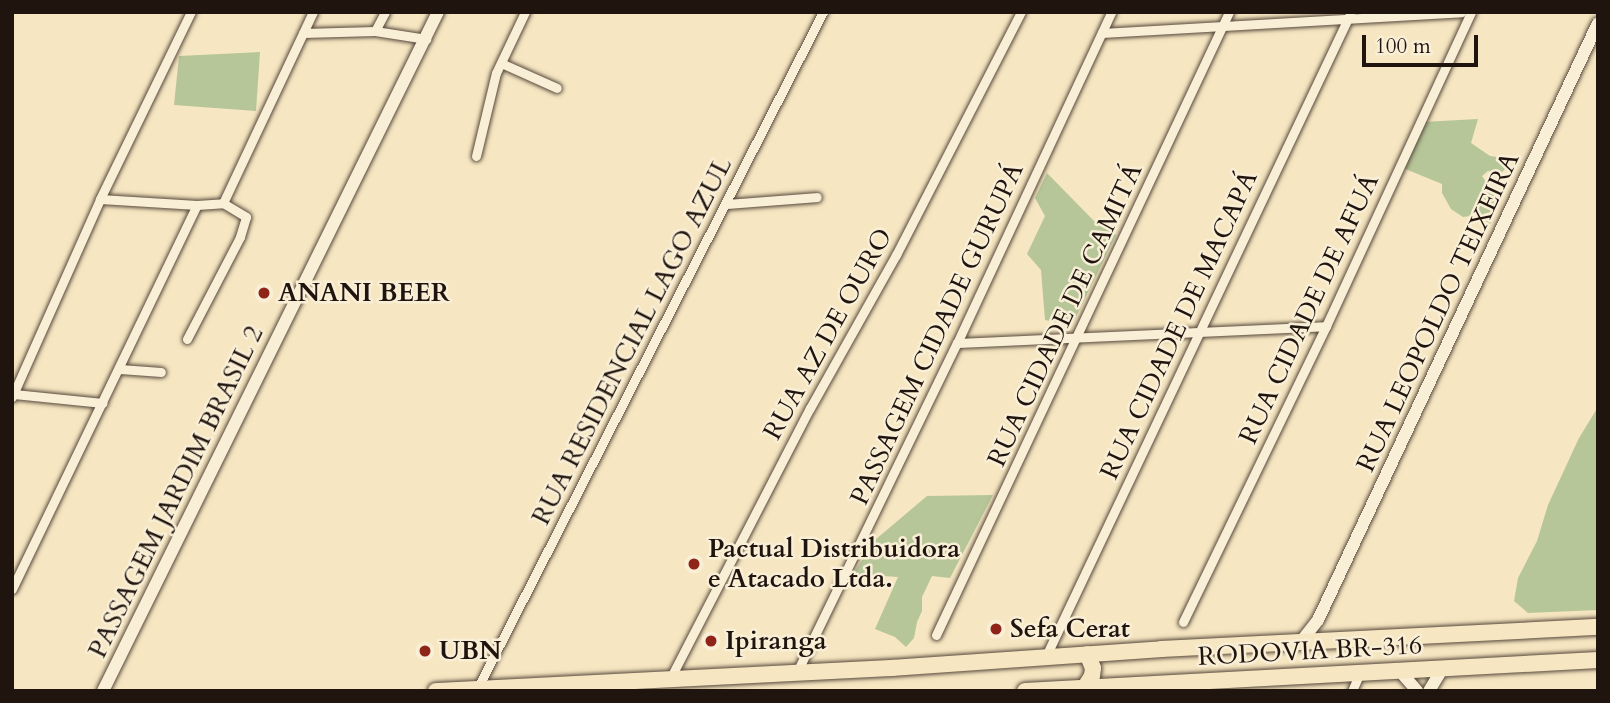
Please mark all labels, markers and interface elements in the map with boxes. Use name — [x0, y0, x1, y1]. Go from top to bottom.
scale bar — [1365, 21, 1480, 65]
text: 100 m — [1375, 32, 1431, 61]
street label: RUA LEOPOLDO TEIXEIRA — [1350, 147, 1526, 477]
street label: RUA RESIDENCIAL LAGO AZUL — [525, 152, 739, 530]
street label: PASSAGEM CIDADE GURUPÁ — [844, 158, 1030, 510]
street label: RUA CIDADE DE CAMITÁ — [981, 159, 1149, 471]
street label: RUA CIDADE DE MACAPÁ — [1094, 166, 1264, 484]
street label: RUA CIDADE DE AFUÁ — [1233, 169, 1385, 449]
street label: RUA AZ DE OURO — [757, 223, 899, 445]
place label: ANANI BEER — [278, 277, 450, 309]
marker: ANANI BEER — [256, 285, 272, 301]
street label: PASSAGEM JARDIM BRASIL 2 — [82, 321, 270, 663]
place label: Pactual Distribuidora e Atacado Ltda. — [708, 533, 960, 594]
marker: Pactual Distribuidora e Atacado Ltda. — [686, 556, 702, 572]
place label: Sefa Cerat — [1010, 613, 1130, 645]
marker: Sefa Cerat — [988, 621, 1004, 637]
place label: Ipiranga — [725, 625, 827, 657]
street label: RODOVIA BR-316 — [1197, 630, 1423, 672]
marker: Ipiranga — [703, 633, 719, 649]
place label: UBN — [439, 635, 502, 667]
marker: UBN — [417, 643, 433, 659]

